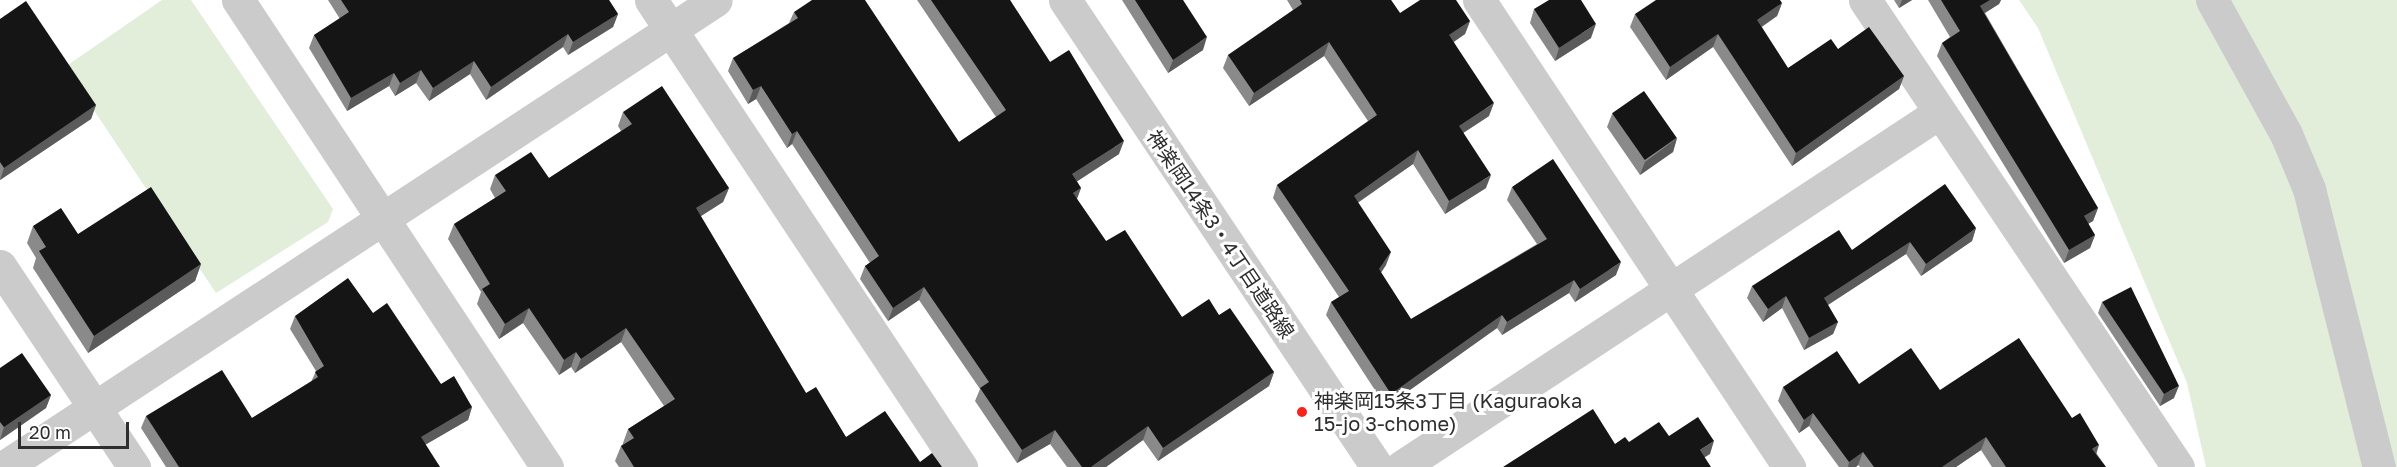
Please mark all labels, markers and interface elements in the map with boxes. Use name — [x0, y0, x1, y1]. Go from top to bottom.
street label: 神楽岡14条3・4丁目道路線 — [1142, 125, 1300, 343]
place label: 神楽岡15条3丁目 (Kaguraoka 15-jo 3-chome) — [1314, 388, 1582, 435]
marker: 神楽岡15条3丁目 (Kaguraoka 15-jo 3-chome) — [1295, 405, 1309, 419]
scale bar — [21, 410, 132, 448]
text: 20 m — [29, 421, 71, 443]

